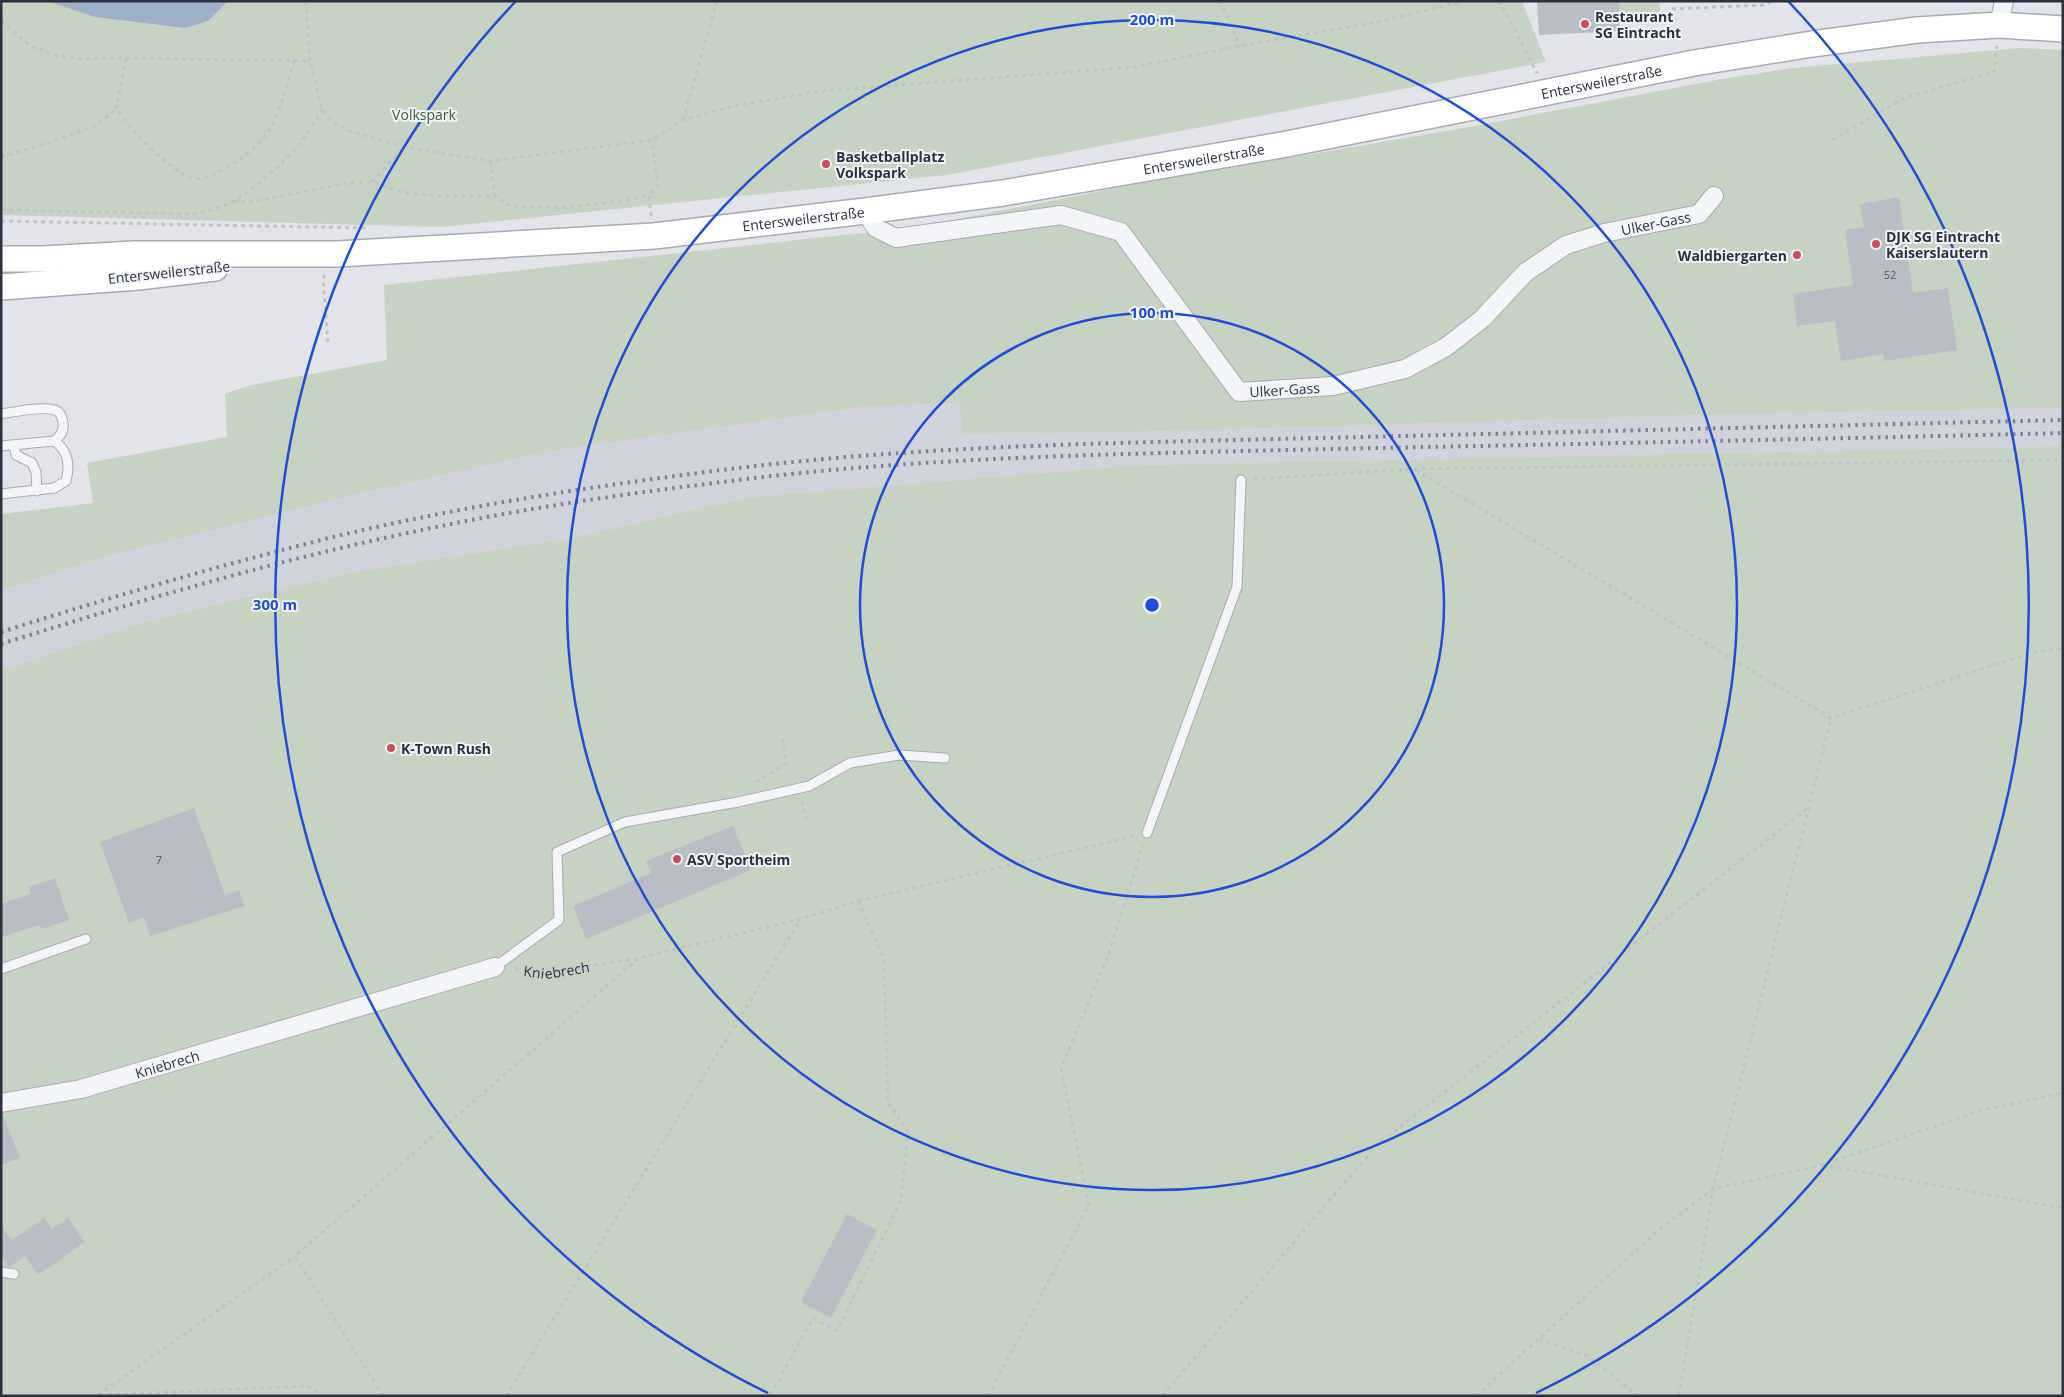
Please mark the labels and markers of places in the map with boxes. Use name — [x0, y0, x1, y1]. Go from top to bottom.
place label: Restaurant SG Eintracht — [1595, 7, 1681, 42]
marker: Restaurant SG Eintracht — [1579, 18, 1591, 30]
place label: Basketballplatz Volkspark — [836, 147, 944, 182]
marker: Basketballplatz Volkspark — [820, 158, 832, 170]
place label: DJK SG Eintracht Kaiserslautern — [1886, 227, 2000, 262]
marker: DJK SG Eintracht Kaiserslautern — [1870, 238, 1882, 250]
place label: Waldbiergarten — [1678, 246, 1787, 265]
marker: Waldbiergarten — [1791, 249, 1803, 261]
centre of rings — [1143, 596, 1161, 614]
place label: K-Town Rush — [401, 739, 491, 758]
marker: K-Town Rush — [385, 742, 397, 754]
place label: ASV Sportheim — [687, 850, 790, 869]
marker: ASV Sportheim — [671, 853, 683, 865]

